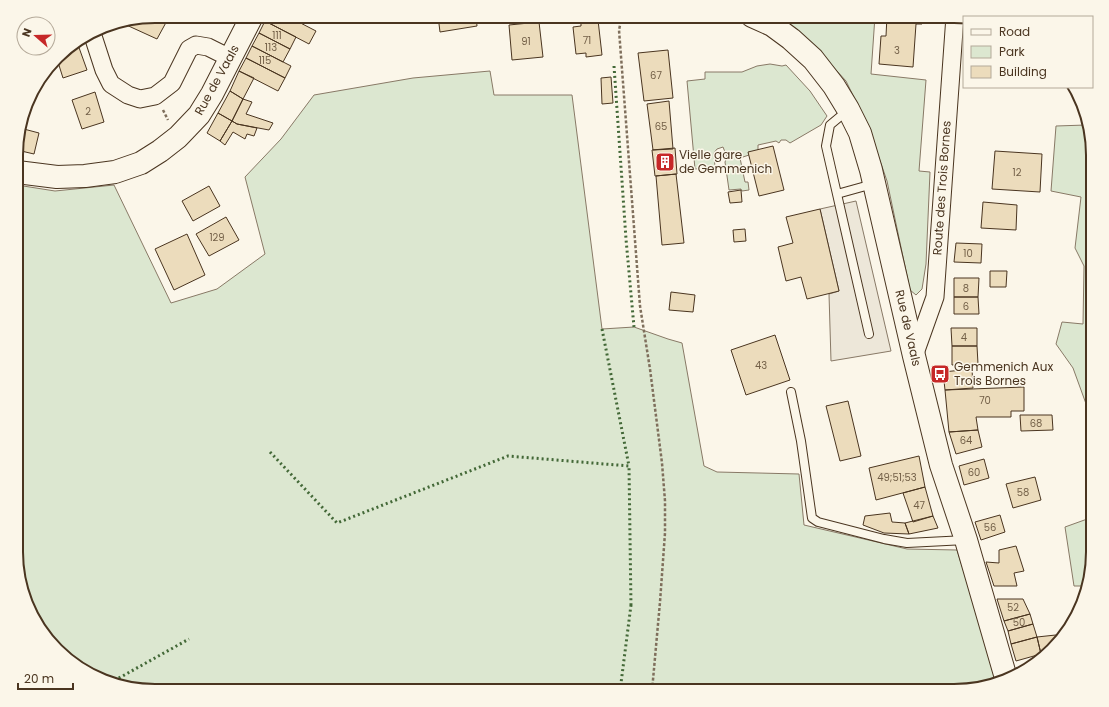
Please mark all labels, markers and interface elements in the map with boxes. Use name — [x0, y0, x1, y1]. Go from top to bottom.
north arrow — [16, 16, 56, 56]
legend — [963, 16, 1093, 88]
text: Road — [999, 23, 1030, 40]
text: N — [18, 26, 36, 39]
house number: 111 — [272, 28, 282, 43]
house number: 71 — [583, 33, 591, 48]
house number: 91 — [521, 34, 531, 49]
house number: 113 — [265, 40, 277, 55]
street label: Rue de Vaals — [190, 42, 243, 118]
house number: 3 — [894, 43, 900, 58]
text: Park — [999, 43, 1026, 60]
house number: 115 — [259, 53, 271, 68]
text: Building — [999, 63, 1047, 80]
house number: 67 — [650, 68, 662, 83]
house number: 2 — [85, 104, 91, 119]
house number: 65 — [655, 119, 667, 134]
street label: Route des Trois Bornes — [928, 120, 955, 256]
place label: Vielle gare de Gemmenich — [679, 146, 772, 177]
building icon: Vielle gare de Gemmenich — [654, 151, 676, 173]
house number: 12 — [1013, 165, 1022, 180]
house number: 129 — [209, 230, 225, 245]
house number: 10 — [963, 246, 973, 261]
house number: 8 — [963, 281, 969, 296]
street label: Rue de Vaals — [891, 288, 926, 368]
house number: 6 — [963, 299, 969, 314]
house number: 4 — [961, 330, 967, 345]
house number: 43 — [755, 358, 767, 373]
place label: Gemmenich Aux Trois Bornes — [954, 358, 1054, 389]
bus stop icon: Gemmenich Aux Trois Bornes — [929, 363, 951, 385]
house number: 70 — [979, 393, 991, 408]
house number: 68 — [1030, 416, 1042, 431]
house number: 64 — [960, 433, 972, 448]
house number: 60 — [968, 465, 980, 480]
house number: 49;51;53 — [877, 470, 917, 485]
house number: 58 — [1017, 485, 1029, 500]
house number: 47 — [913, 498, 925, 513]
house number: 56 — [984, 520, 996, 535]
house number: 52 — [1007, 600, 1019, 615]
house number: 50 — [1013, 615, 1025, 630]
scale bar — [18, 665, 73, 691]
text: 20 m — [24, 670, 54, 687]

